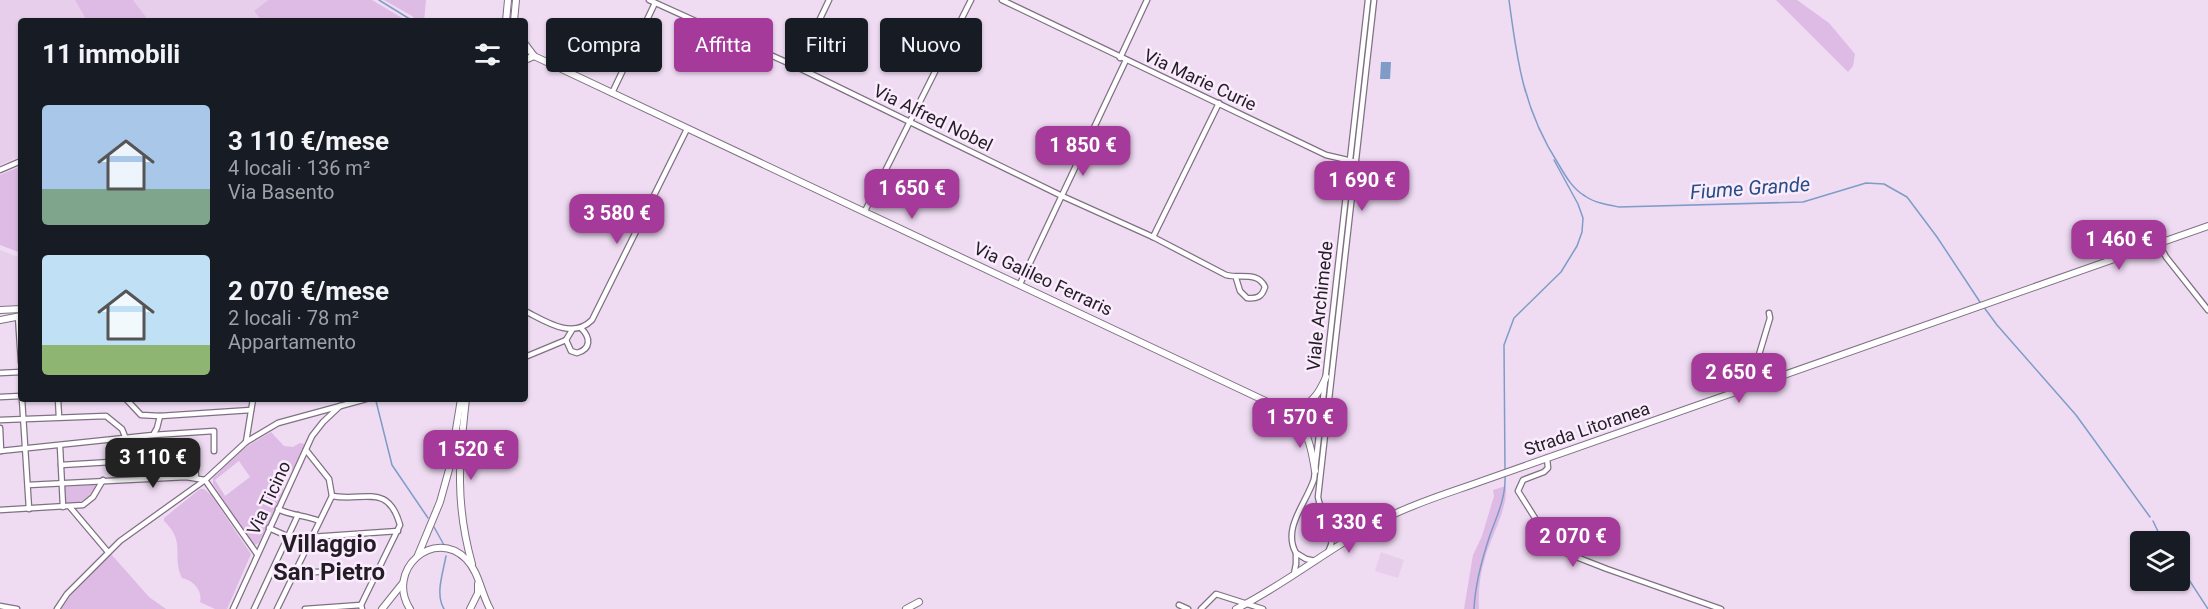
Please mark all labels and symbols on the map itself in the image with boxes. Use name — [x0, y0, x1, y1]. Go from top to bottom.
street label: Via Marie Curie — [1141, 44, 1260, 115]
street label: Via Alfred Nobel — [870, 80, 996, 155]
pin: 1 850 € — [1028, 126, 1138, 177]
pin: 1 690 € — [1307, 161, 1417, 212]
pin: 1 650 € — [857, 169, 967, 220]
water label: Fiume Grande — [1689, 172, 1811, 204]
pin: 3 580 € — [562, 194, 672, 245]
pin: 1 460 € — [2064, 220, 2174, 271]
street label: Via Galileo Ferraris — [971, 237, 1116, 320]
street label: Viale Archimede — [1302, 240, 1337, 372]
pin: 2 650 € — [1684, 353, 1794, 404]
street label: Strada Litoranea — [1521, 397, 1652, 460]
pin: 1 570 € — [1245, 398, 1355, 449]
pin: 1 520 € — [416, 430, 526, 481]
pin: 3 110 € — [98, 438, 208, 489]
street label: Via Ticino — [242, 458, 295, 538]
pin: 1 330 € — [1294, 503, 1404, 554]
pin: 2 070 € — [1518, 517, 1628, 568]
district label: Villaggio San Pietro — [273, 530, 385, 586]

